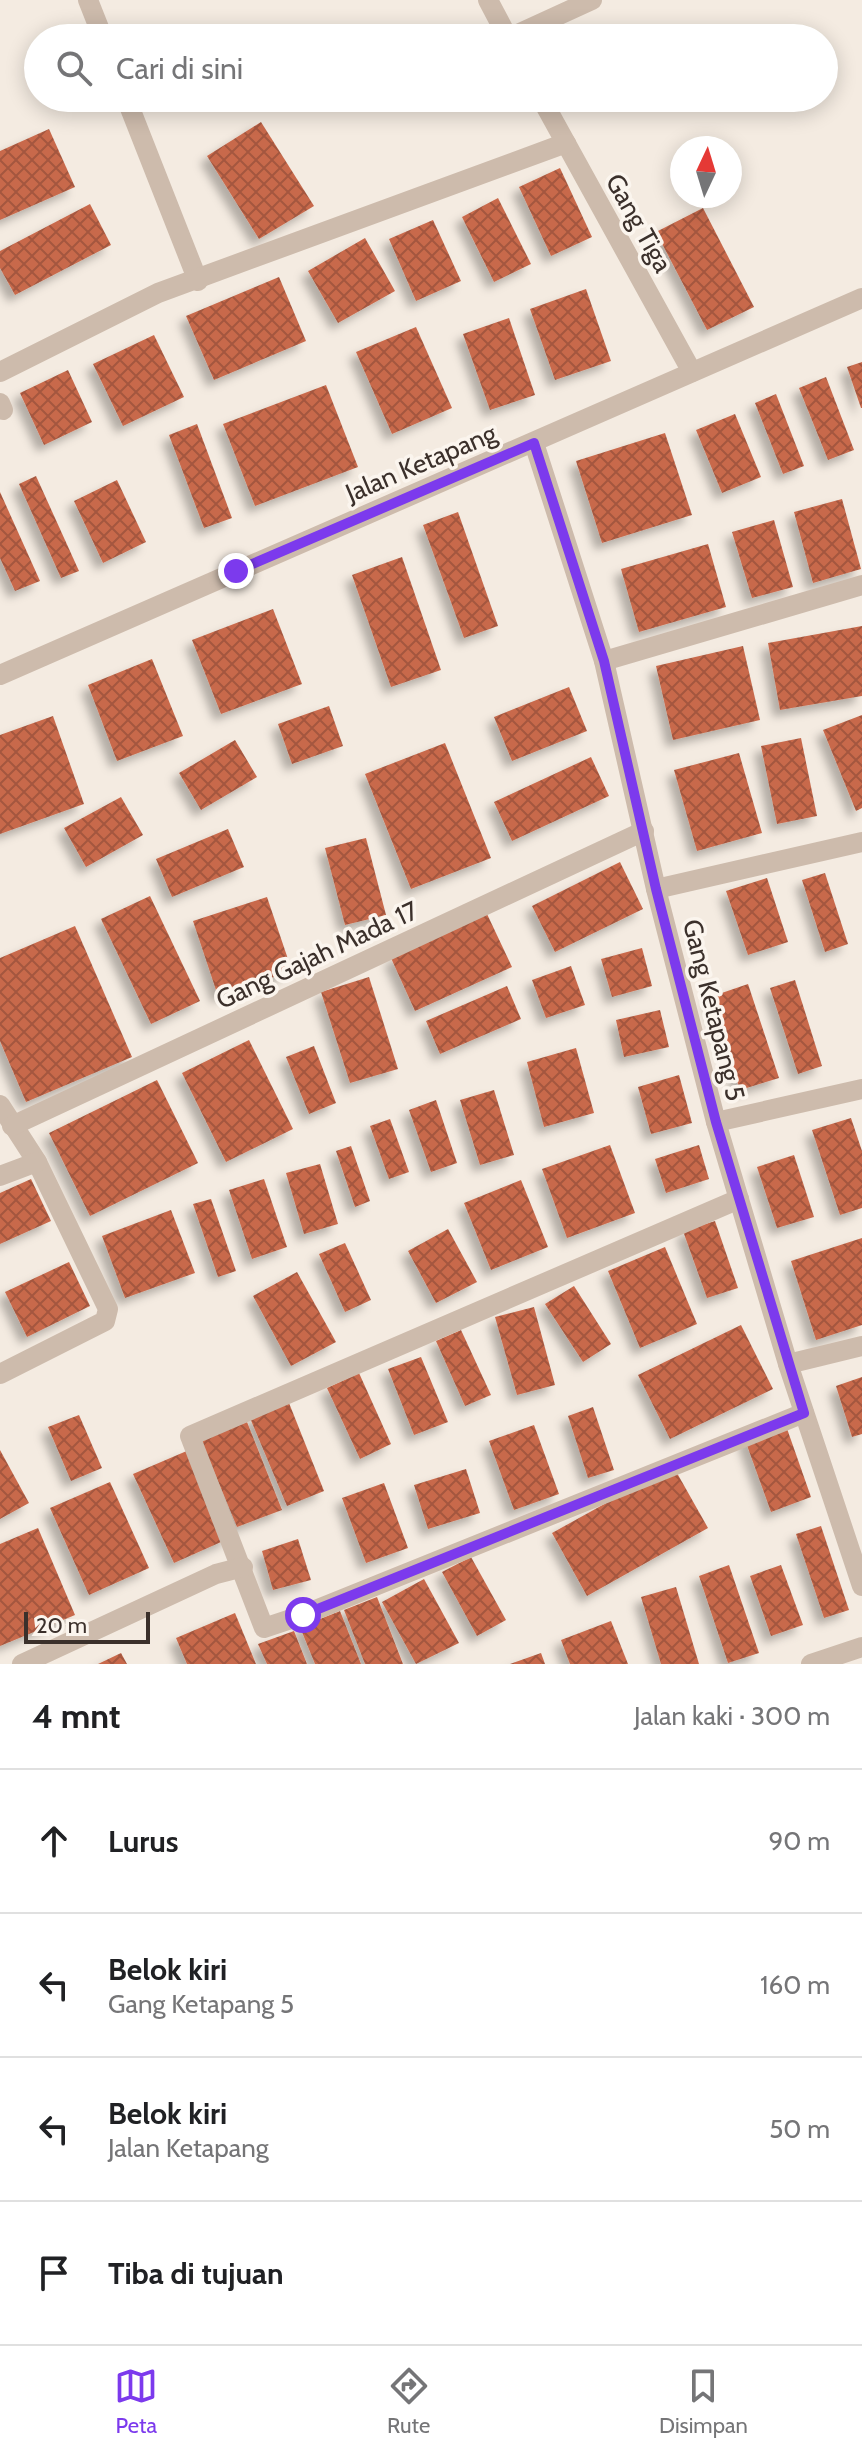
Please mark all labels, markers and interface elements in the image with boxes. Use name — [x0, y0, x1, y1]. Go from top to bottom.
search box — [24, 24, 838, 112]
icon: search — [52, 46, 96, 90]
text: Cari di sini — [116, 50, 243, 87]
north arrow — [670, 136, 742, 208]
street label: Gang Tiga — [599, 168, 679, 278]
street label: Jalan Ketapang — [340, 416, 502, 510]
route end — [218, 553, 254, 589]
street label: Gang Gajah Mada 17 — [211, 894, 423, 1016]
street label: Gang Ketapang 5 — [676, 916, 752, 1104]
route start — [285, 1597, 321, 1633]
scale bar — [24, 1608, 150, 1644]
text: 20 m — [36, 1612, 87, 1639]
text: 4 mnt — [32, 1695, 121, 1737]
text: Jalan kaki · 300 m — [634, 1700, 830, 1732]
icon: ahead — [32, 1819, 76, 1863]
text: Lurus — [108, 1823, 179, 1860]
text: 90 m — [768, 1825, 830, 1857]
text: Belok kiri — [108, 1951, 227, 1988]
icon: left — [32, 1963, 76, 2007]
text: 160 m — [760, 1969, 830, 2001]
text: Gang Ketapang 5 — [108, 1988, 294, 2020]
text: Belok kiri — [108, 2095, 227, 2132]
icon: left — [32, 2107, 76, 2151]
text: 50 m — [769, 2113, 830, 2145]
text: Jalan Ketapang — [108, 2132, 269, 2164]
icon: arrive — [32, 2251, 76, 2295]
text: Tiba di tujuan — [108, 2255, 284, 2292]
tab: Peta — [114, 2364, 158, 2439]
tab: Rute — [387, 2364, 431, 2439]
tab: Disimpan — [659, 2364, 748, 2439]

